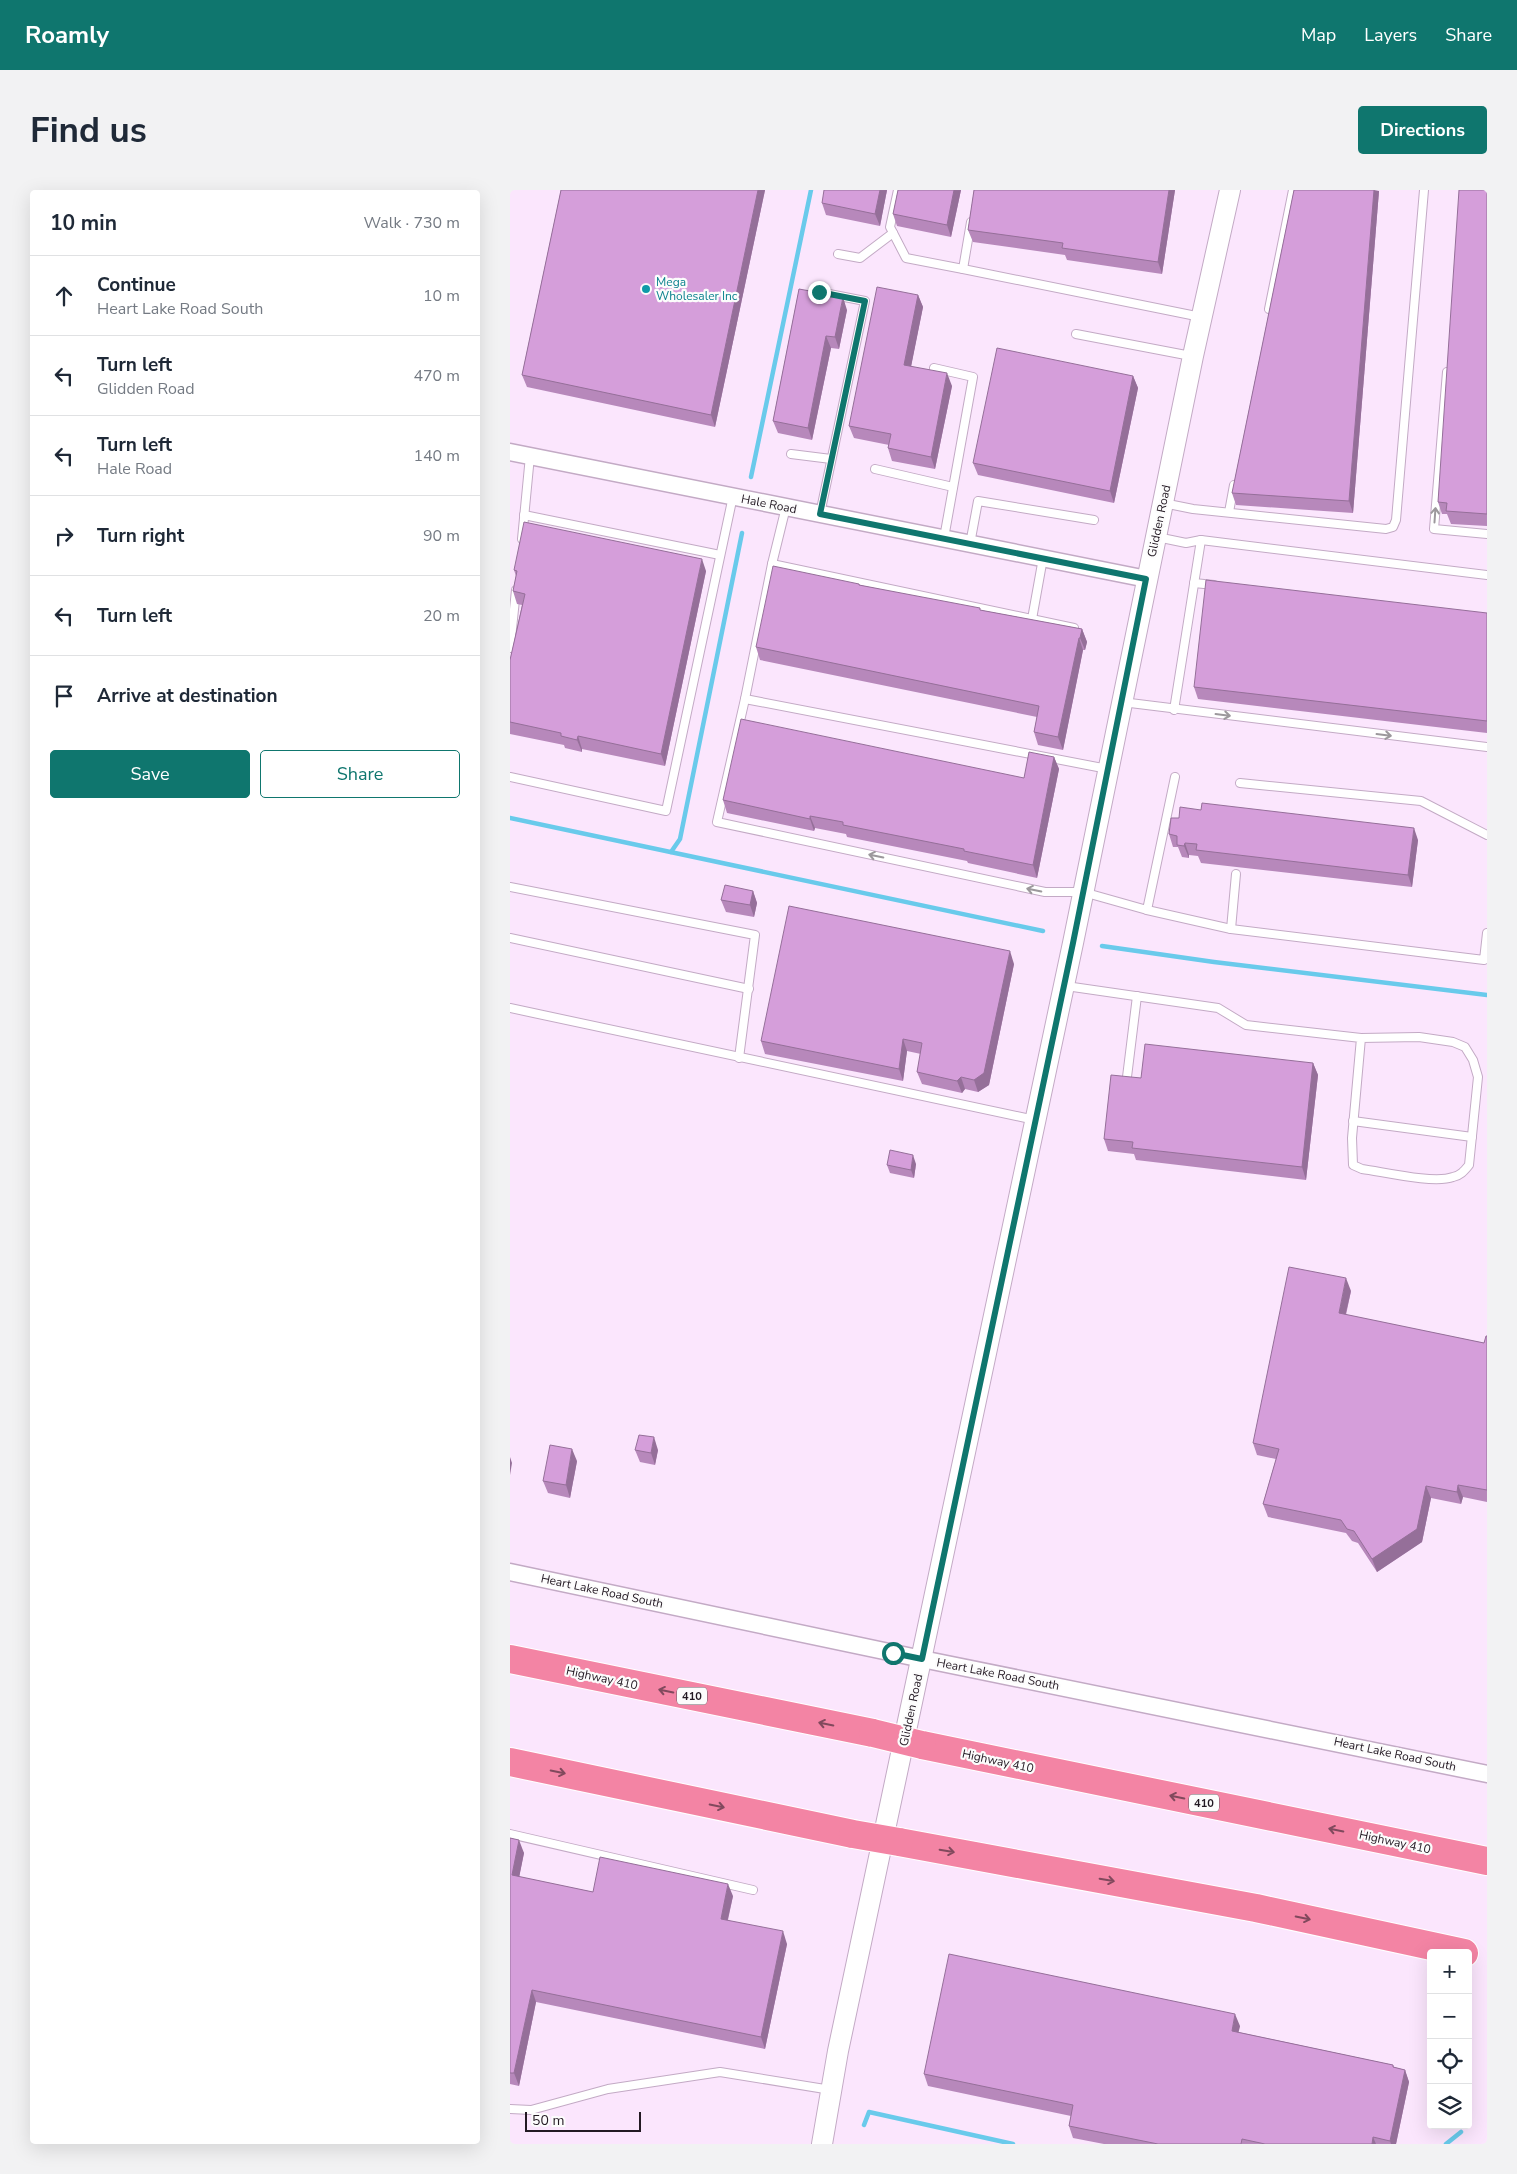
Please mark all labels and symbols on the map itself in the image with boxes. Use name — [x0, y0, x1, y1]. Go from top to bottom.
place label: Mega Wholesaler Inc — [656, 274, 738, 304]
route end — [808, 281, 831, 304]
marker: Mega Wholesaler Inc — [640, 283, 652, 295]
street label: Glidden Road — [1144, 484, 1174, 558]
street label: Hale Road — [740, 491, 798, 517]
one-way arrow — [1431, 508, 1440, 524]
one-way arrow — [1214, 710, 1230, 720]
one-way arrow — [1376, 730, 1392, 740]
one-way arrow — [868, 851, 884, 860]
one-way arrow — [1027, 884, 1043, 894]
street label: Heart Lake Road South — [539, 1570, 665, 1612]
route start — [882, 1642, 905, 1665]
street label: Heart Lake Road South — [935, 1654, 1061, 1694]
street label: Highway 410 — [565, 1663, 639, 1693]
street label: Glidden Road — [896, 1673, 926, 1747]
one-way arrow — [659, 1686, 675, 1695]
road number: 410 — [677, 1688, 707, 1704]
one-way arrow — [818, 1718, 834, 1728]
street label: Heart Lake Road South — [1332, 1733, 1458, 1775]
street label: Highway 410 — [961, 1746, 1035, 1776]
one-way arrow — [549, 1768, 565, 1778]
one-way arrow — [1170, 1792, 1186, 1802]
road number: 410 — [1189, 1795, 1219, 1812]
one-way arrow — [708, 1801, 724, 1811]
one-way arrow — [1329, 1825, 1345, 1834]
street label: Highway 410 — [1358, 1827, 1432, 1857]
one-way arrow — [939, 1847, 955, 1857]
one-way arrow — [1098, 1876, 1114, 1886]
one-way arrow — [1295, 1914, 1311, 1923]
scale bar — [525, 2109, 641, 2132]

